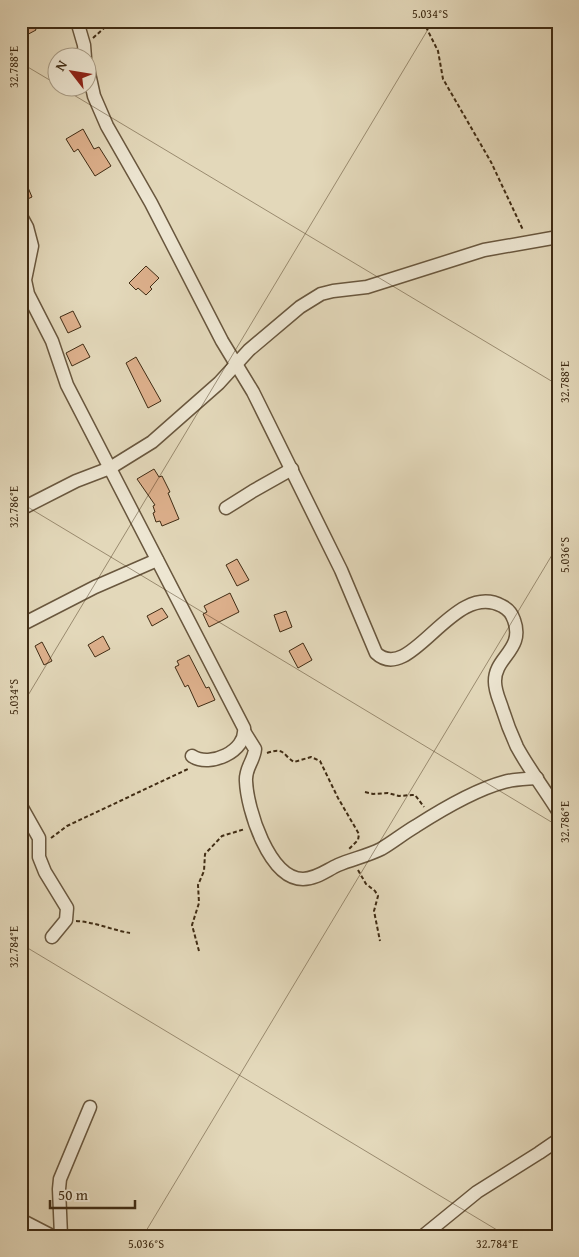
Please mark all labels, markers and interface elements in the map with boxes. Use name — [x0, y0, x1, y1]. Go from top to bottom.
text: 5.034°S — [412, 5, 448, 22]
text: 32.788°E — [5, 46, 22, 88]
north arrow — [48, 48, 98, 98]
text: N — [50, 56, 72, 74]
text: 32.788°E — [556, 361, 573, 403]
text: 32.786°E — [5, 486, 22, 528]
text: 5.036°S — [556, 537, 573, 573]
text: 5.034°S — [5, 679, 22, 715]
text: 32.786°E — [556, 801, 573, 843]
text: 32.784°E — [5, 926, 22, 968]
scale bar — [50, 1177, 135, 1209]
text: 50 m — [58, 1184, 89, 1205]
text: 5.036°S — [128, 1235, 164, 1252]
text: 32.784°E — [476, 1235, 518, 1252]

